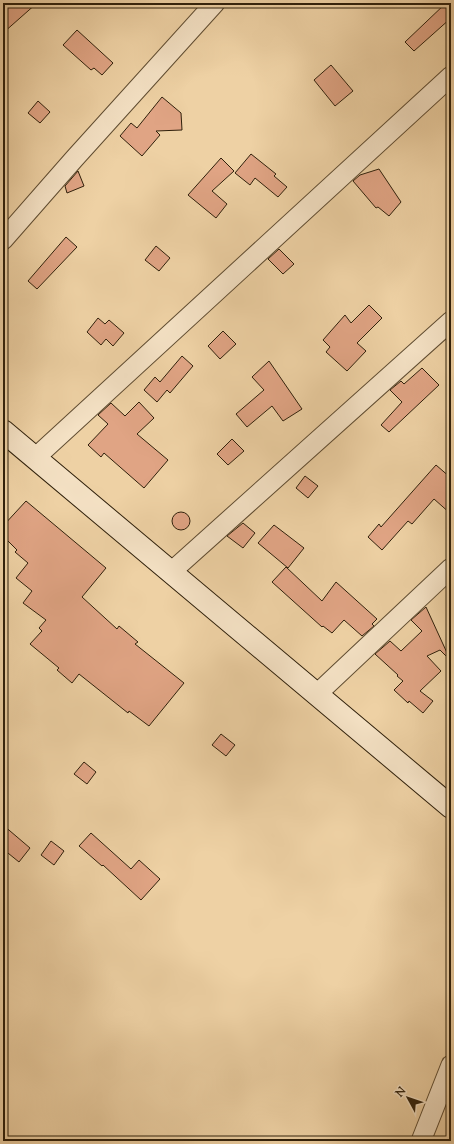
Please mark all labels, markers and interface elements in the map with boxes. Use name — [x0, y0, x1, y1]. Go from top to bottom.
north arrow — [388, 1078, 428, 1118]
text: N — [392, 1084, 410, 1101]

